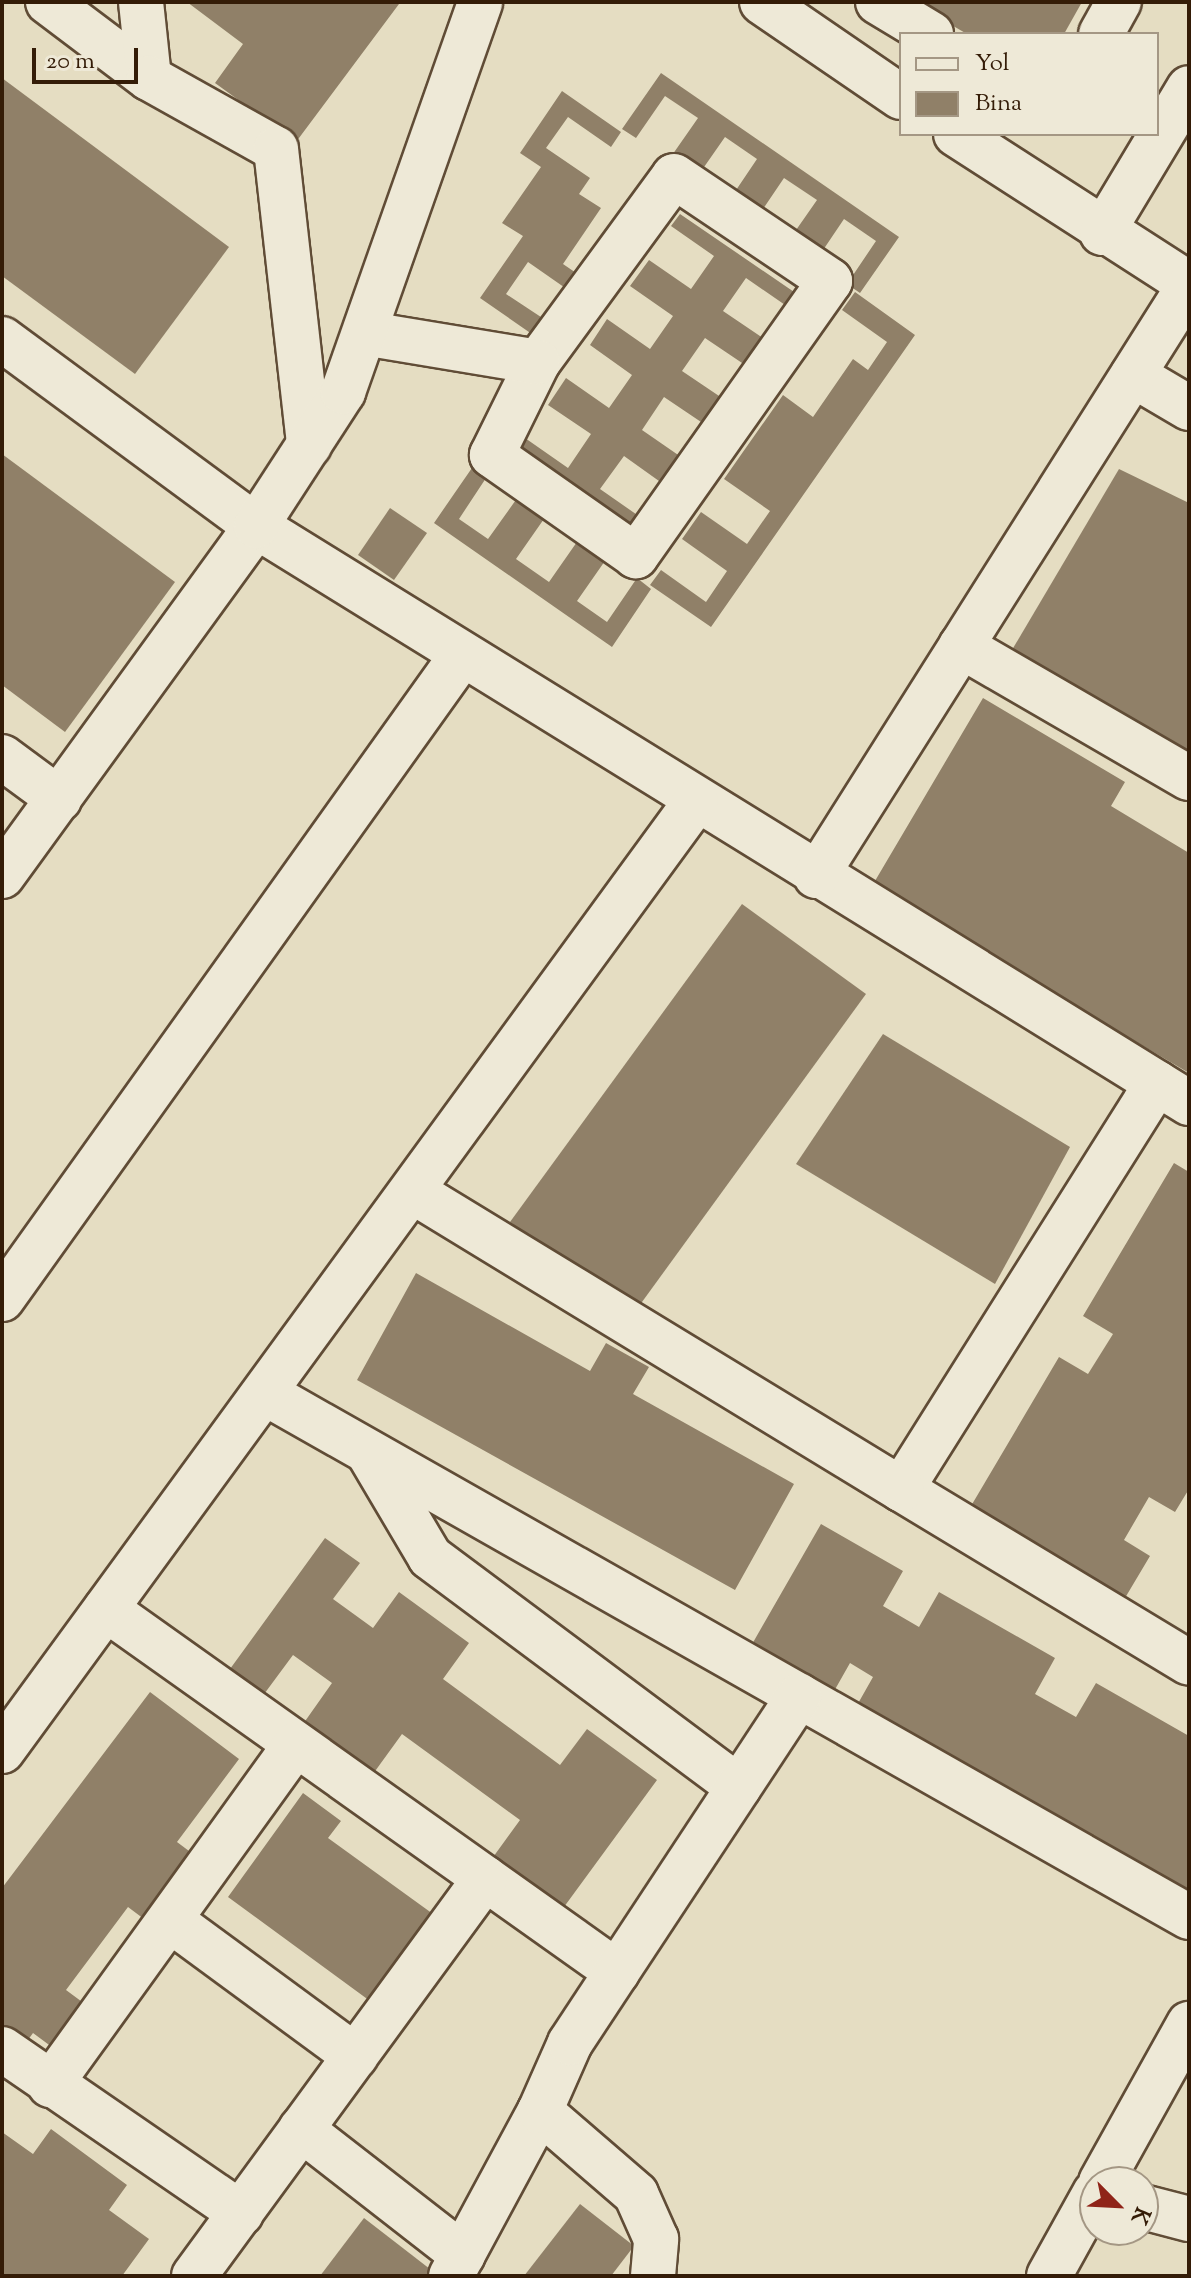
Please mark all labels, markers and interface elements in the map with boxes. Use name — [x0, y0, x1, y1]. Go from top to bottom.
scale bar — [36, 32, 142, 82]
legend — [899, 32, 1159, 136]
text: 20 m — [46, 45, 95, 79]
text: Yol — [975, 47, 1009, 81]
text: Bina — [975, 87, 1022, 121]
north arrow — [1079, 2166, 1159, 2246]
text: K — [1121, 2201, 1157, 2229]

